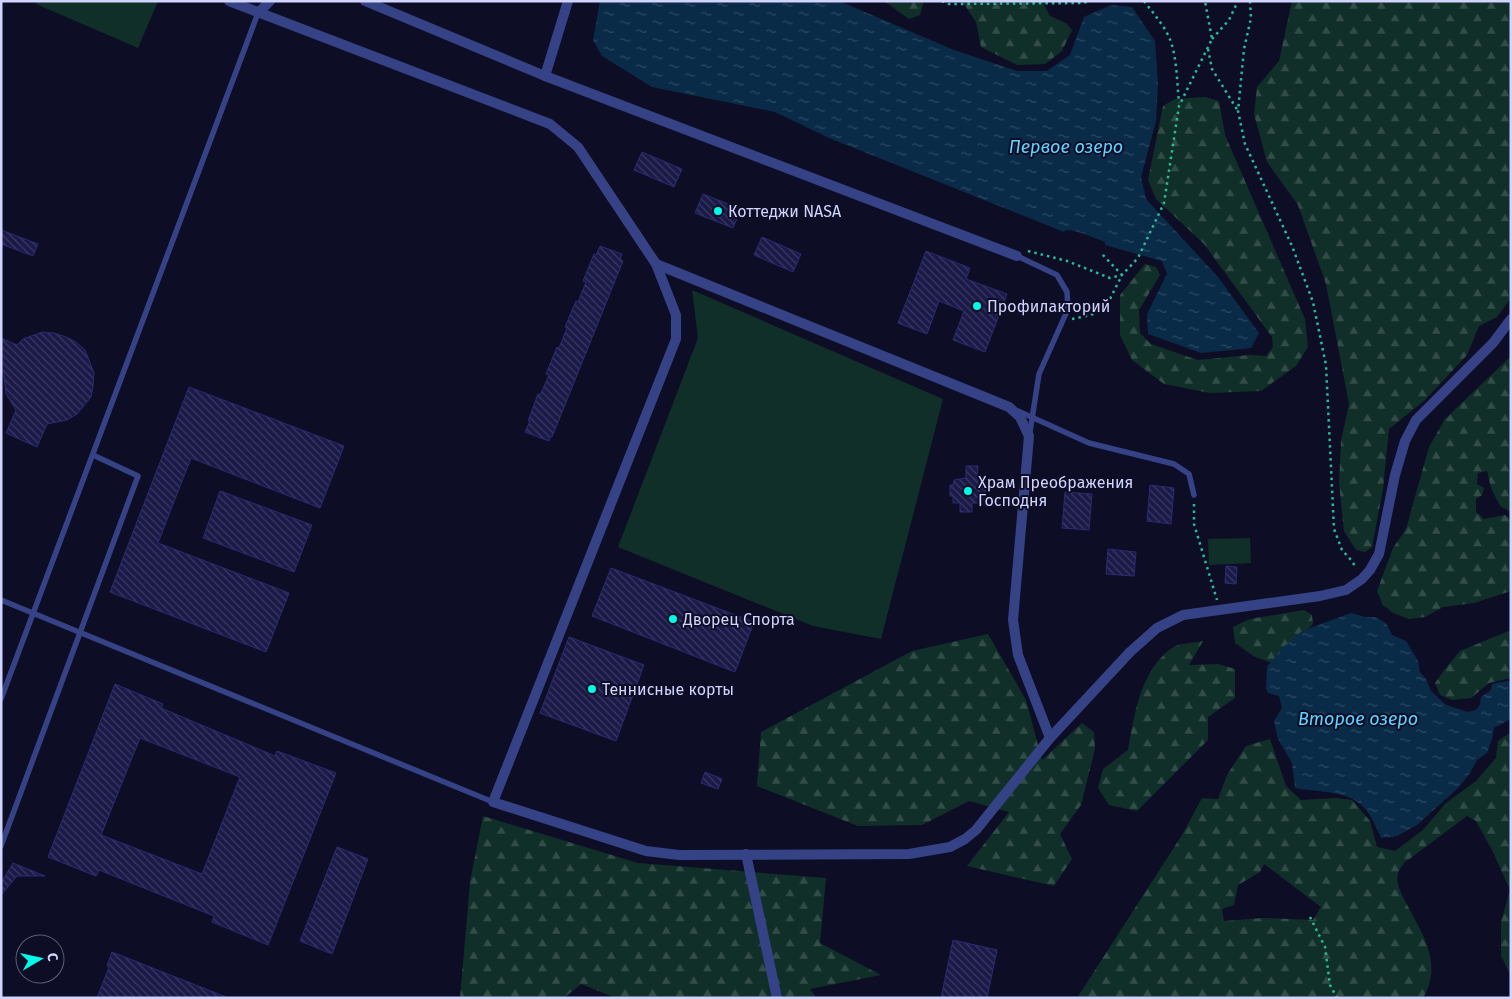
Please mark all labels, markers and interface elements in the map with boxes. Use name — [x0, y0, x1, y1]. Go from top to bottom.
water label: Первое озеро — [1009, 136, 1123, 158]
place label: Коттеджи NASA — [728, 202, 842, 221]
marker: Коттеджи NASA — [712, 205, 724, 217]
place label: Профилакторий — [987, 297, 1110, 316]
marker: Профилакторий — [971, 300, 983, 312]
place label: Храм Преображения Господня — [978, 473, 1133, 510]
marker: Храм Преображения Господня — [962, 485, 974, 497]
place label: Дворец Спорта — [682, 610, 795, 629]
marker: Дворец Спорта — [667, 613, 679, 625]
place label: Теннисные корты — [602, 680, 734, 699]
marker: Теннисные корты — [586, 683, 598, 695]
water label: Второе озеро — [1298, 708, 1418, 730]
north arrow — [15, 934, 65, 984]
text: С — [43, 952, 61, 962]

